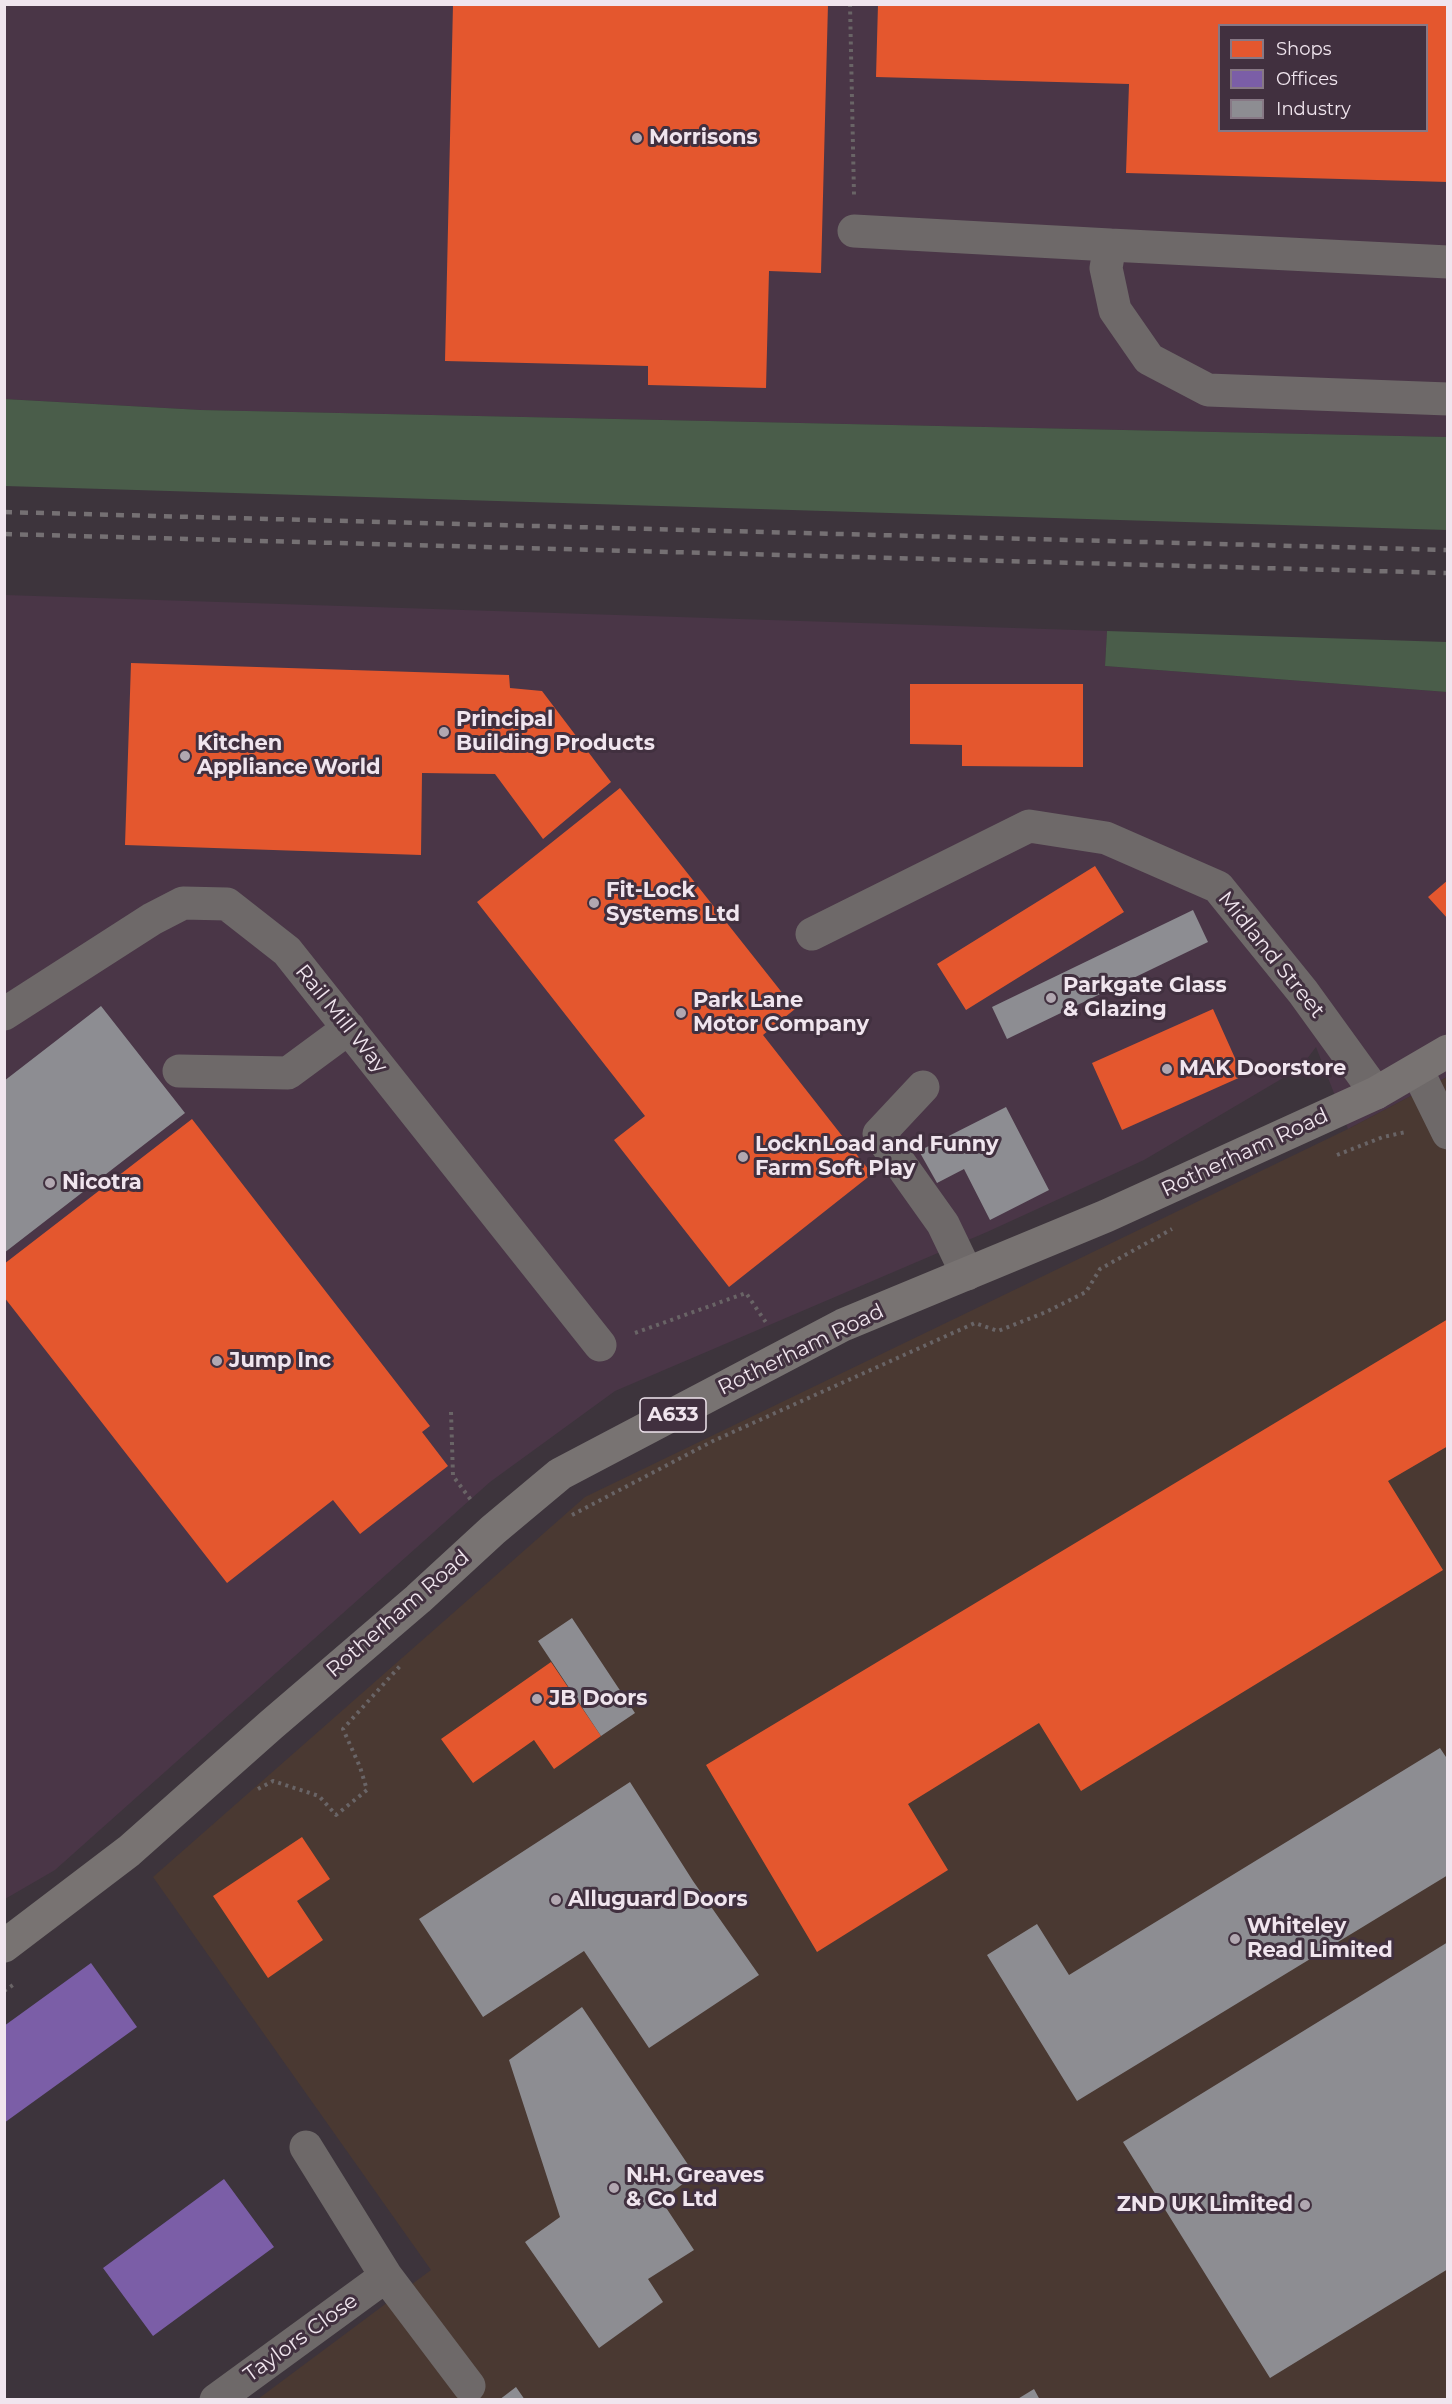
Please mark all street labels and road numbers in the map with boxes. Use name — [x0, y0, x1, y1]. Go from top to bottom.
street label: Midland Street — [1212, 887, 1330, 1023]
street label: Rail Mill Way — [290, 960, 392, 1078]
street label: Rotherham Road — [1158, 1103, 1332, 1203]
street label: Rotherham Road — [714, 1299, 888, 1401]
road number: A633 — [640, 1398, 706, 1432]
street label: Rotherham Road — [321, 1545, 475, 1683]
street label: Taylors Close — [239, 2288, 363, 2388]

